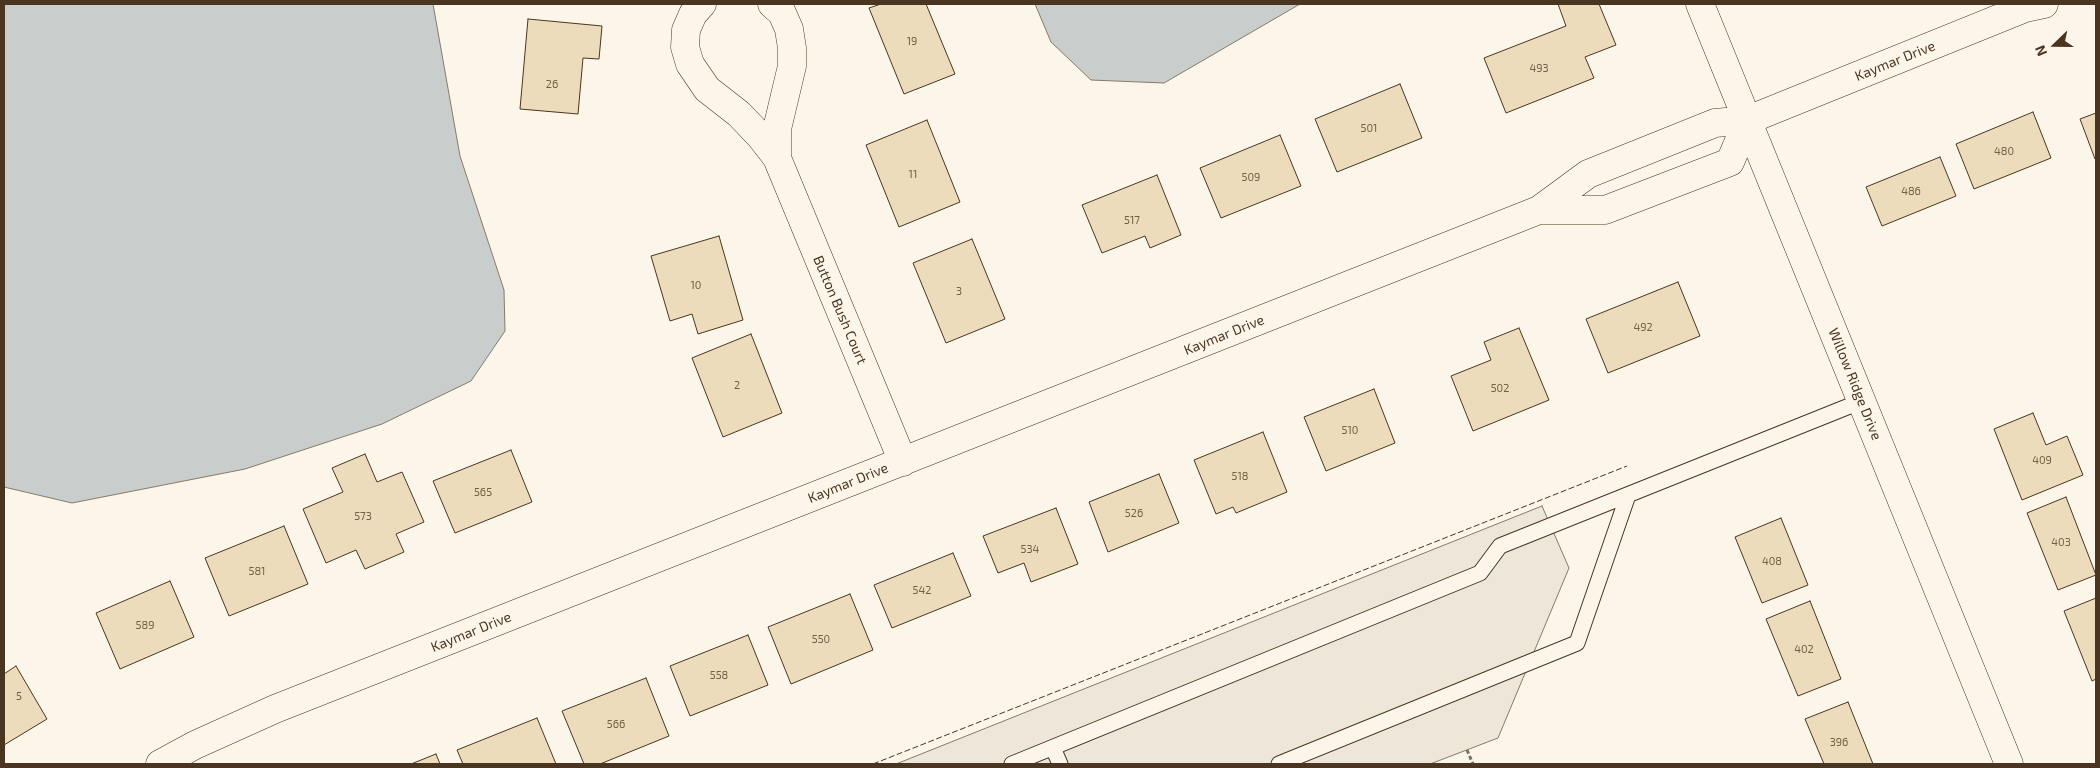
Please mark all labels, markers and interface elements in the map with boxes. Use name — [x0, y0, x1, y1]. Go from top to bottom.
north arrow — [2030, 20, 2080, 70]
house number: 19 — [907, 34, 917, 48]
street label: Kaymar Drive — [1852, 37, 1938, 85]
text: N — [2031, 43, 2050, 59]
house number: 493 — [1529, 61, 1549, 75]
house number: 26 — [546, 77, 558, 91]
house number: 501 — [1361, 121, 1377, 135]
house number: 480 — [1994, 144, 2014, 158]
house number: 11 — [909, 167, 917, 181]
house number: 509 — [1242, 170, 1260, 184]
house number: 486 — [1901, 184, 1921, 198]
house number: 517 — [1124, 213, 1140, 227]
street label: Button Bush Court — [810, 253, 870, 367]
house number: 10 — [690, 278, 702, 292]
house number: 3 — [956, 284, 962, 298]
street label: Kaymar Drive — [1181, 311, 1267, 359]
house number: 492 — [1633, 320, 1653, 334]
street label: Willow Ridge Drive — [1825, 325, 1885, 443]
house number: 2 — [734, 378, 740, 392]
house number: 502 — [1491, 381, 1509, 395]
house number: 510 — [1342, 423, 1358, 437]
house number: 409 — [2032, 453, 2052, 467]
street label: Kaymar Drive — [805, 459, 891, 507]
house number: 518 — [1232, 469, 1248, 483]
house number: 565 — [474, 485, 492, 499]
house number: 526 — [1125, 506, 1143, 520]
house number: 573 — [354, 509, 372, 523]
house number: 403 — [2051, 535, 2071, 549]
house number: 534 — [1021, 542, 1039, 556]
house number: 408 — [1762, 554, 1782, 568]
house number: 581 — [249, 564, 265, 578]
house number: 542 — [913, 583, 931, 597]
street label: Kaymar Drive — [428, 608, 514, 656]
house number: 589 — [136, 618, 154, 632]
house number: 550 — [812, 632, 830, 646]
house number: 402 — [1794, 642, 1814, 656]
house number: 558 — [710, 668, 728, 682]
house number: 5 — [16, 689, 22, 703]
house number: 566 — [607, 717, 625, 731]
house number: 396 — [1830, 735, 1848, 749]

